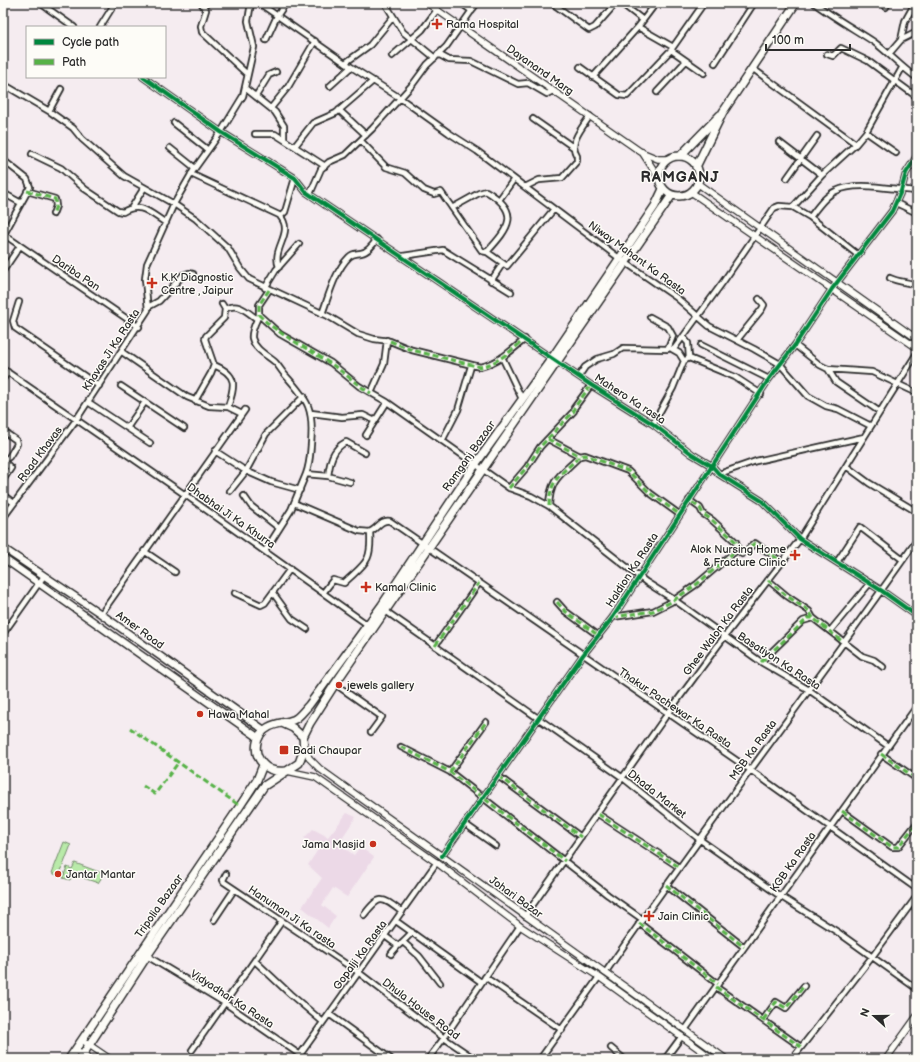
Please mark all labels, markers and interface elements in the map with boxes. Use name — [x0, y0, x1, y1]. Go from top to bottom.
marker: Rama Hospital — [431, 18, 443, 30]
place label: Rama Hospital — [446, 18, 519, 31]
legend — [26, 26, 166, 78]
scale bar — [766, 26, 850, 52]
text: 100 m — [772, 33, 804, 48]
text: Cycle path — [62, 35, 119, 50]
street label: Dayanand Marg — [504, 42, 576, 98]
text: Path — [62, 55, 87, 70]
district label: RAMGANJ — [641, 168, 719, 187]
street label: Niway Mahant Ka Rasta — [586, 218, 688, 298]
street label: Dariba Pan — [50, 252, 102, 294]
place label: K.K Diagnostic Centre , Jaipur — [161, 271, 234, 297]
marker: K.K Diagnostic Centre , Jaipur — [146, 277, 158, 289]
street label: Khavas Ji Ka Rasta — [80, 307, 142, 393]
street label: Mahero Ka rasta — [592, 371, 668, 427]
street label: Ramganj Bazaar — [440, 418, 499, 494]
street label: Road Khavas — [15, 423, 65, 484]
street label: Dhabhai Ji Ka Khurra — [184, 481, 278, 551]
street label: Haldion Ka Rasta — [603, 530, 661, 610]
place label: Alok Nursing Home & Fracture Clinic — [690, 543, 786, 569]
marker: Alok Nursing Home & Fracture Clinic — [789, 549, 801, 561]
marker: Kamal Clinic — [360, 581, 372, 593]
place label: Kamal Clinic — [375, 581, 437, 594]
street label: Ghee Walon Ka Rasta — [680, 584, 756, 678]
street label: Amer Road — [114, 608, 166, 652]
street label: Basatiyon Ka Rasta — [735, 629, 823, 693]
street label: Thakur Pachewar Ka Rasta — [616, 665, 734, 751]
place label: jewels gallery — [346, 679, 414, 692]
marker: jewels gallery — [334, 680, 344, 690]
place label: Hawa Mahal — [208, 708, 269, 721]
marker: Hawa Mahal — [195, 709, 205, 719]
street label: MSB Ka Rasta — [727, 717, 779, 783]
marker: Badi Chaupar — [278, 744, 290, 756]
place label: Badi Chaupar — [293, 744, 362, 757]
street label: Dhada Market — [625, 767, 689, 821]
street label: KGB Ka Rasta — [767, 829, 819, 895]
place label: Jama Masjid — [302, 838, 365, 851]
marker: Jama Masjid — [368, 839, 378, 849]
place label: Jantar Mantar — [66, 868, 136, 881]
marker: Jantar Mantar — [53, 869, 63, 879]
street label: Tripolia Bazaar — [132, 871, 186, 940]
street label: Johari Bazar — [487, 873, 546, 921]
street label: Hanuman Ji Ka rasta — [246, 883, 338, 951]
marker: Jain Clinic — [643, 910, 655, 922]
place label: Jain Clinic — [658, 910, 709, 923]
street label: Gopalji Ka Rasta — [330, 918, 390, 992]
street label: Vidyadhar Ka Rasta — [188, 967, 276, 1031]
street label: Dhula House Road — [380, 976, 462, 1042]
north arrow — [854, 996, 894, 1036]
text: N — [858, 1006, 873, 1019]

